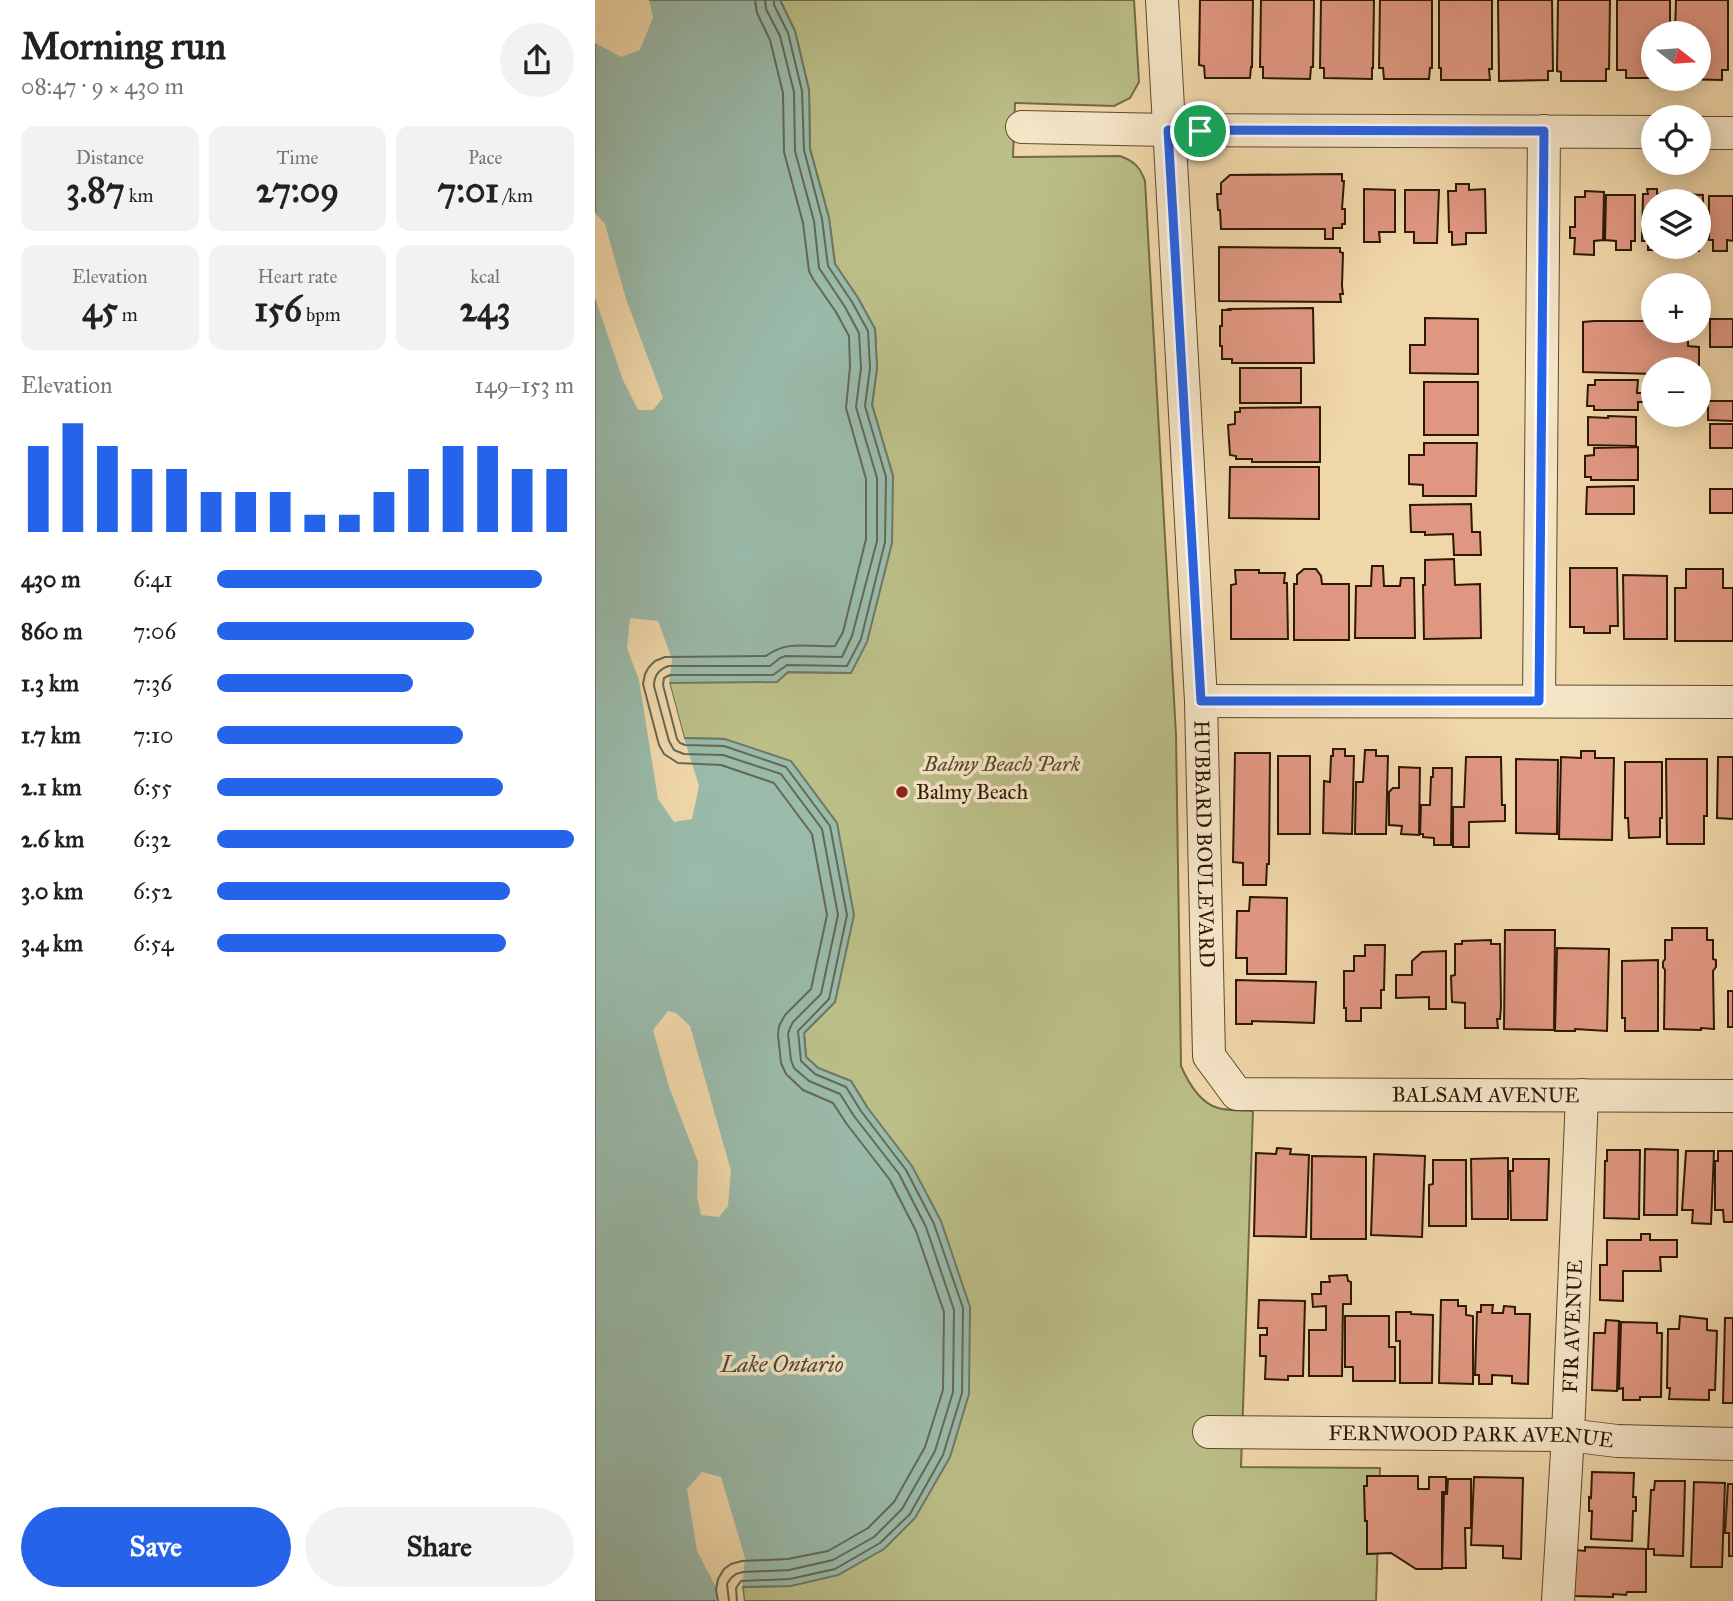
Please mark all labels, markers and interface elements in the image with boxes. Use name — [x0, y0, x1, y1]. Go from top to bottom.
north arrow — [1641, 21, 1711, 91]
map controls — [1641, 21, 1711, 427]
text: Morning run — [21, 23, 226, 69]
button: share — [500, 23, 574, 97]
text: 08:47 · 9 × 430 m — [21, 72, 184, 100]
pin — [1170, 101, 1230, 161]
button: locate — [1641, 105, 1711, 175]
icon: arrive — [1181, 112, 1219, 150]
text: Distance — [76, 146, 144, 169]
text: Time — [276, 146, 319, 169]
text: Pace — [468, 146, 502, 169]
text: 3.87 — [66, 169, 125, 212]
text: 27:09 — [256, 169, 339, 212]
text: 7:01 — [437, 169, 499, 212]
text: km — [125, 184, 154, 207]
text: /km — [499, 184, 533, 207]
button: layers — [1641, 189, 1711, 259]
text: Elevation — [72, 265, 148, 288]
text: Heart rate — [258, 265, 337, 288]
text: kcal — [470, 265, 500, 288]
button: + — [1641, 273, 1711, 343]
text: 45 — [82, 288, 118, 331]
text: 156 — [254, 288, 302, 331]
text: 243 — [460, 288, 511, 331]
text: m — [118, 303, 138, 326]
text: bpm — [302, 303, 341, 326]
button: − — [1641, 357, 1711, 427]
text: Elevation — [21, 371, 112, 399]
text: 149–153 m — [475, 371, 574, 399]
text: 430 m — [21, 565, 81, 593]
text: 6:41 — [133, 565, 173, 593]
text: 860 m — [21, 617, 83, 645]
text: 7:06 — [133, 617, 176, 645]
text: 1.3 km — [21, 669, 79, 697]
text: 7:36 — [133, 669, 172, 697]
street label: HUBBARD BOULEVARD — [1188, 720, 1220, 968]
text: 1.7 km — [21, 721, 81, 749]
text: 7:10 — [133, 721, 173, 749]
park label: Balmy Beach Park — [923, 751, 1081, 777]
text: 2.1 km — [21, 773, 82, 801]
text: 6:55 — [133, 773, 172, 801]
place label: Balmy Beach — [916, 779, 1028, 805]
marker: Balmy Beach — [894, 784, 910, 800]
text: 2.6 km — [21, 825, 84, 853]
text: 6:32 — [133, 825, 171, 853]
text: 3.0 km — [21, 877, 83, 905]
text: 6:52 — [133, 877, 173, 905]
text: 3.4 km — [21, 929, 83, 957]
text: 6:54 — [133, 929, 174, 957]
street label: BALSAM AVENUE — [1392, 1082, 1579, 1108]
street label: FIR AVENUE — [1557, 1259, 1588, 1394]
water label: Lake Ontario — [720, 1350, 844, 1378]
street label: FERNWOOD PARK AVENUE — [1328, 1420, 1615, 1453]
button: Save — [21, 1507, 291, 1587]
button: Share — [305, 1507, 574, 1587]

